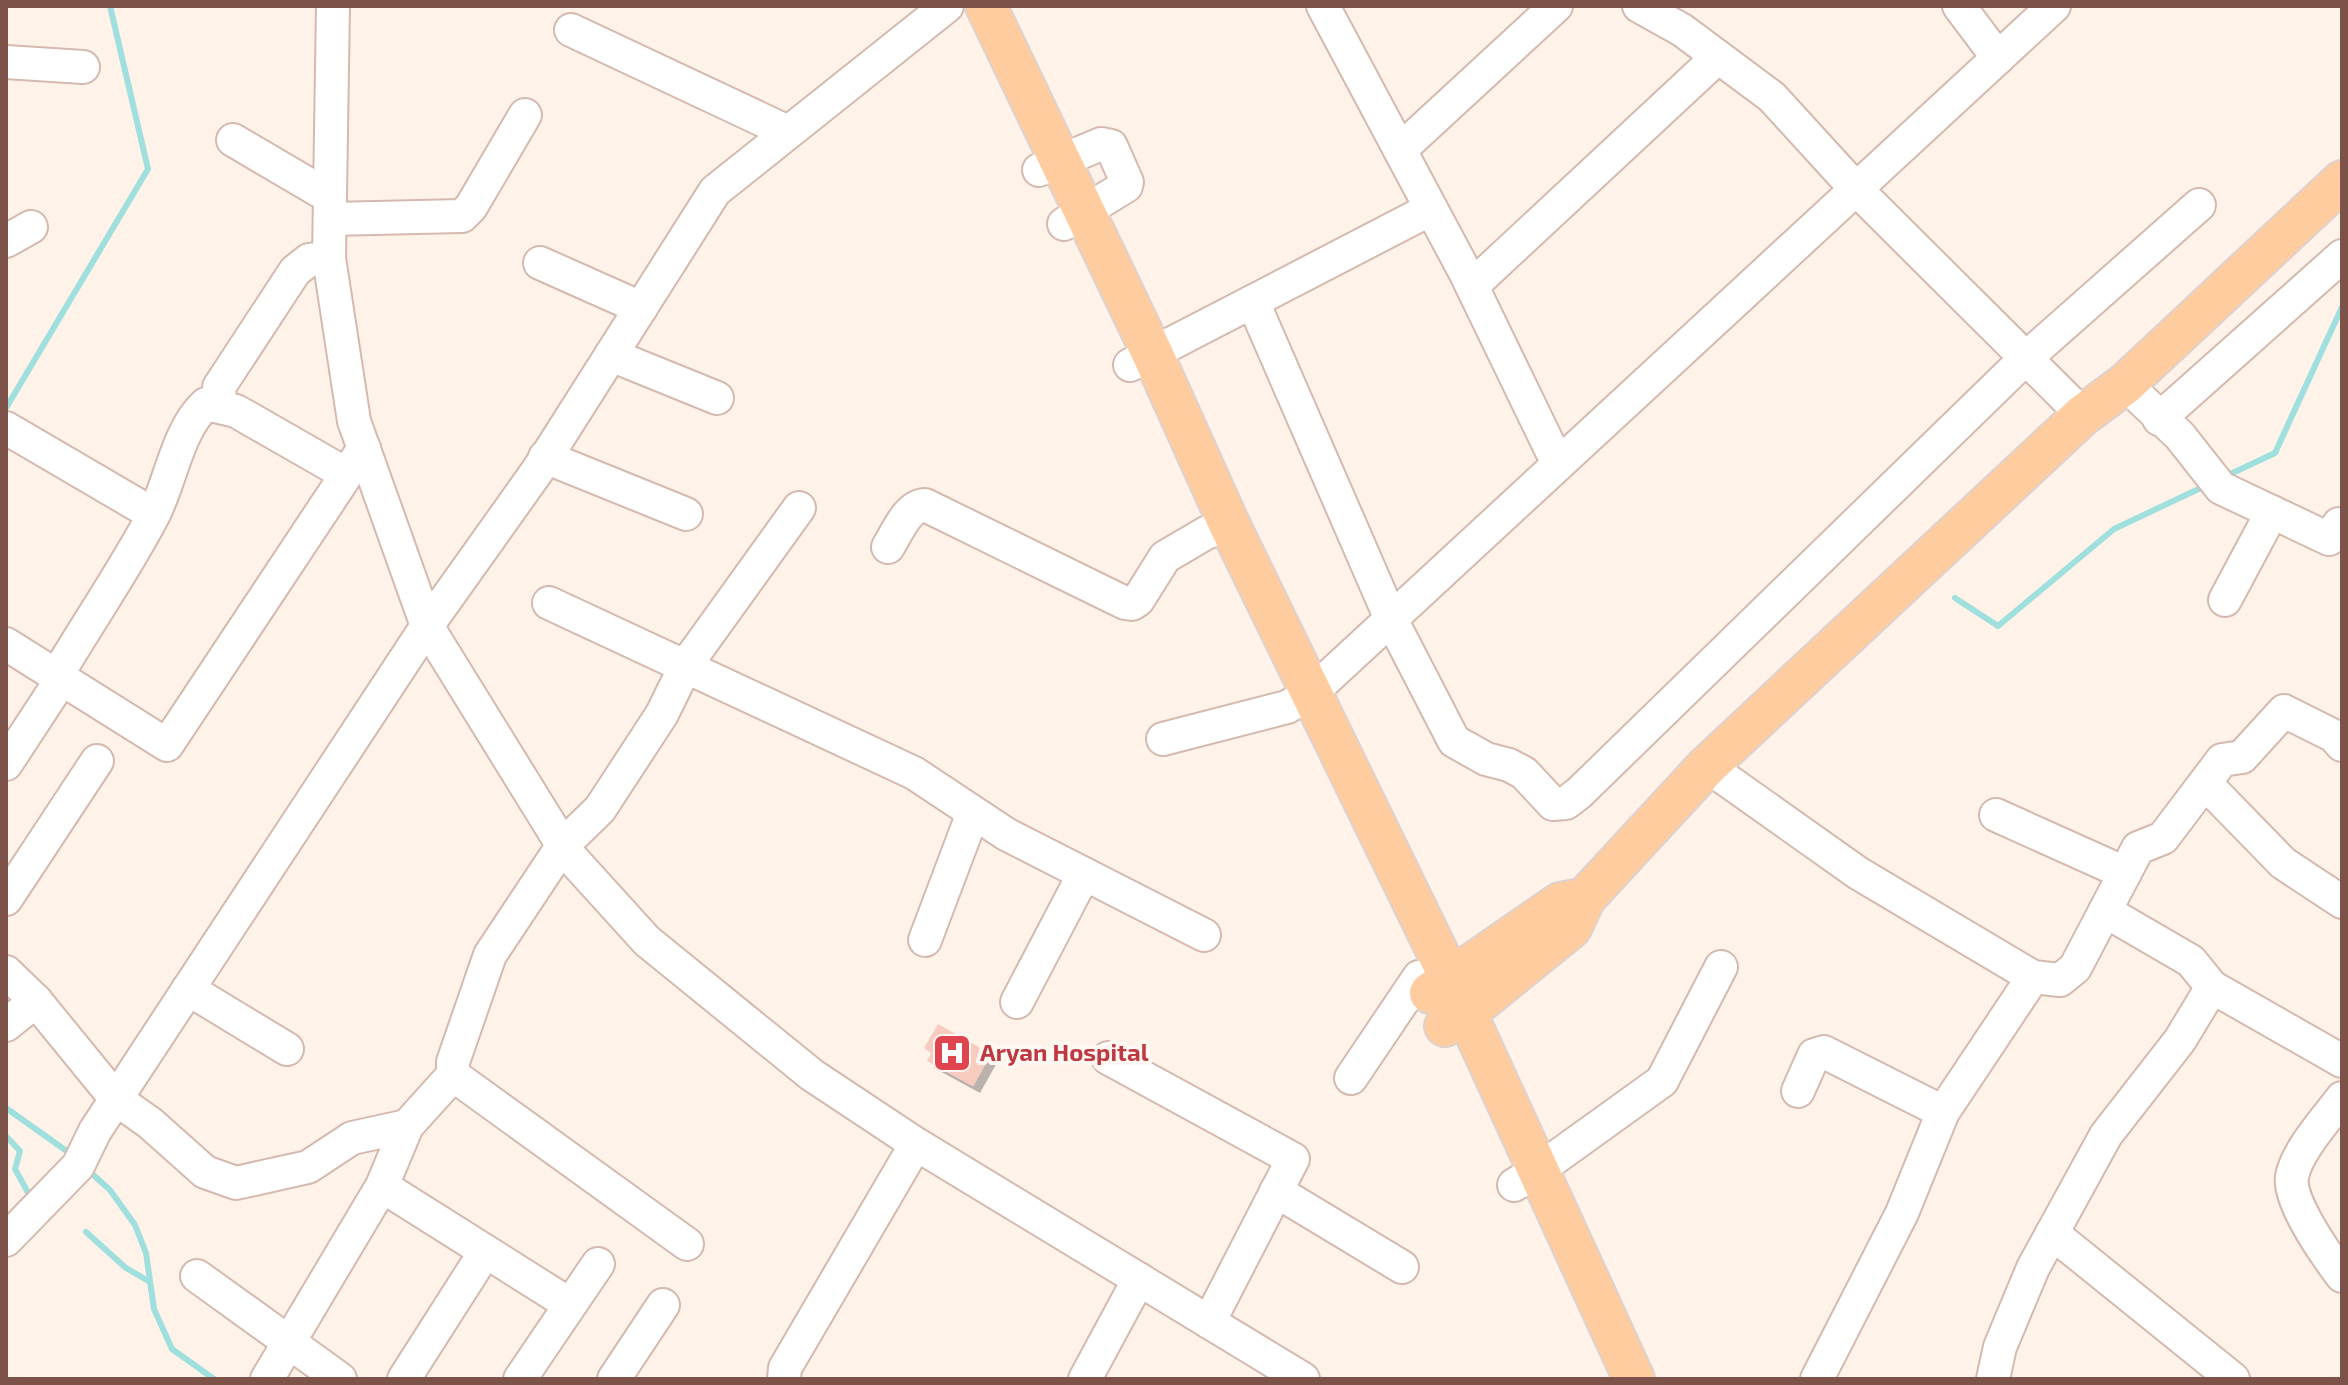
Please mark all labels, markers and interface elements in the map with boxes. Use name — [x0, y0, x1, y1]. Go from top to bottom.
hospital icon: Aryan Hospital — [931, 1032, 973, 1074]
place label: Aryan Hospital — [980, 1037, 1149, 1066]

